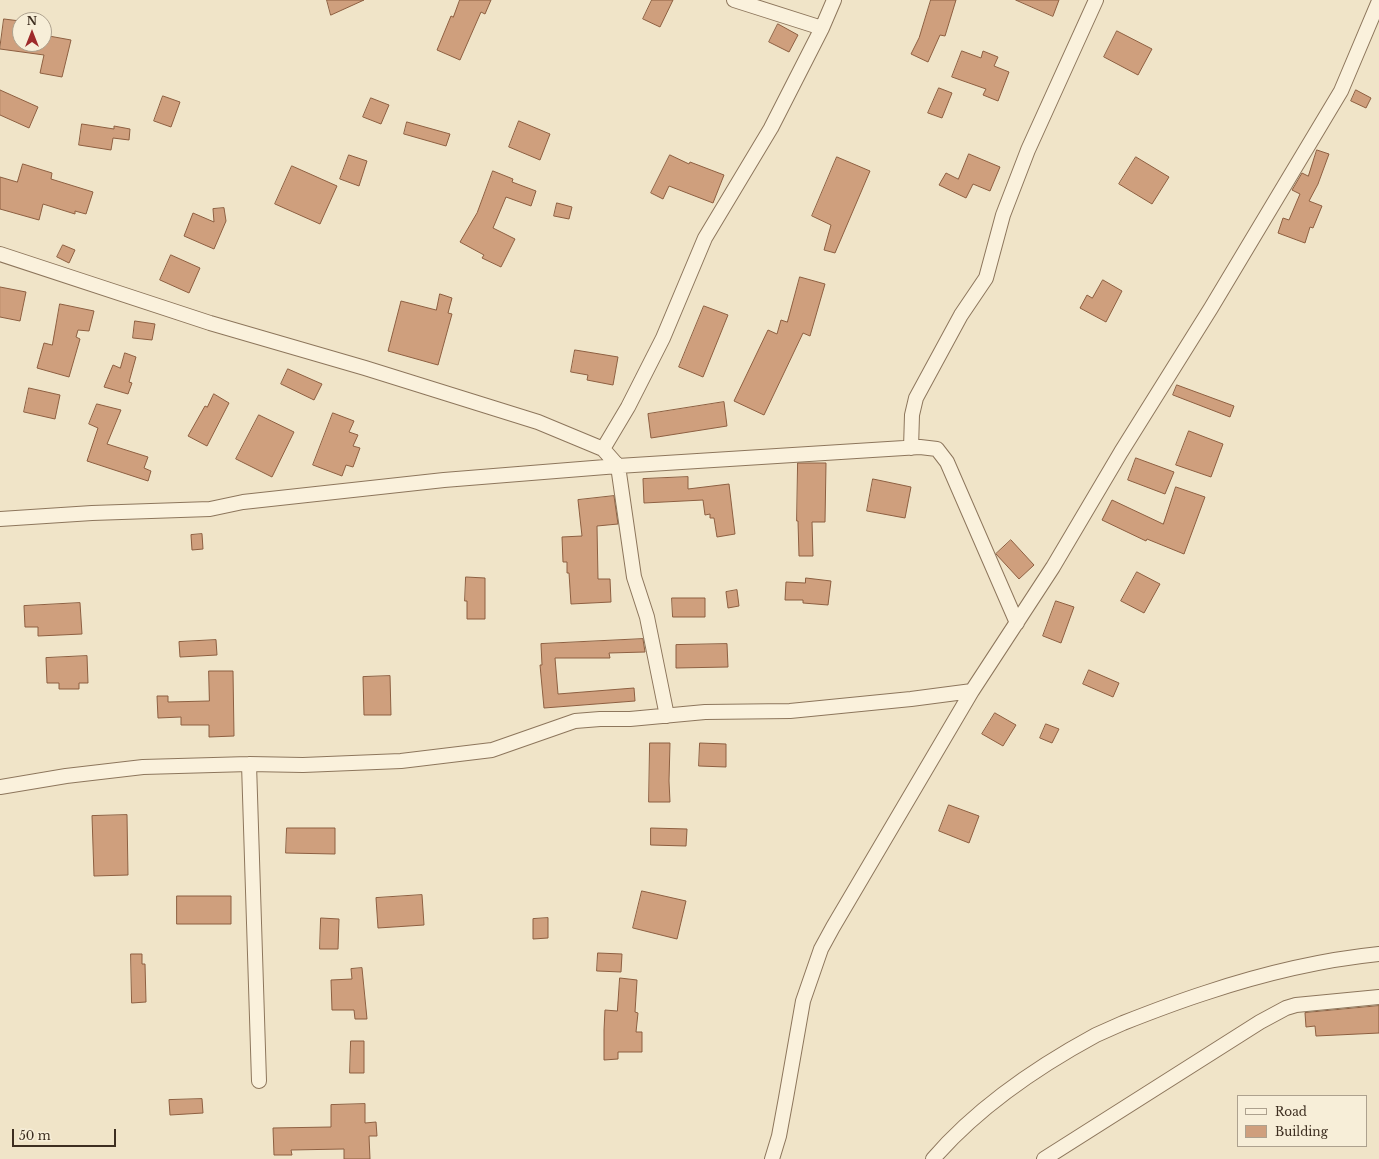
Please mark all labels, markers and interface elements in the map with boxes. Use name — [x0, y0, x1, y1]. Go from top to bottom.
north arrow — [12, 12, 52, 52]
text: N — [27, 14, 37, 28]
legend — [1237, 1095, 1367, 1147]
text: Road — [1275, 1104, 1307, 1119]
scale bar — [14, 1121, 118, 1147]
text: Building — [1275, 1124, 1328, 1139]
text: 50 m — [19, 1128, 51, 1143]

